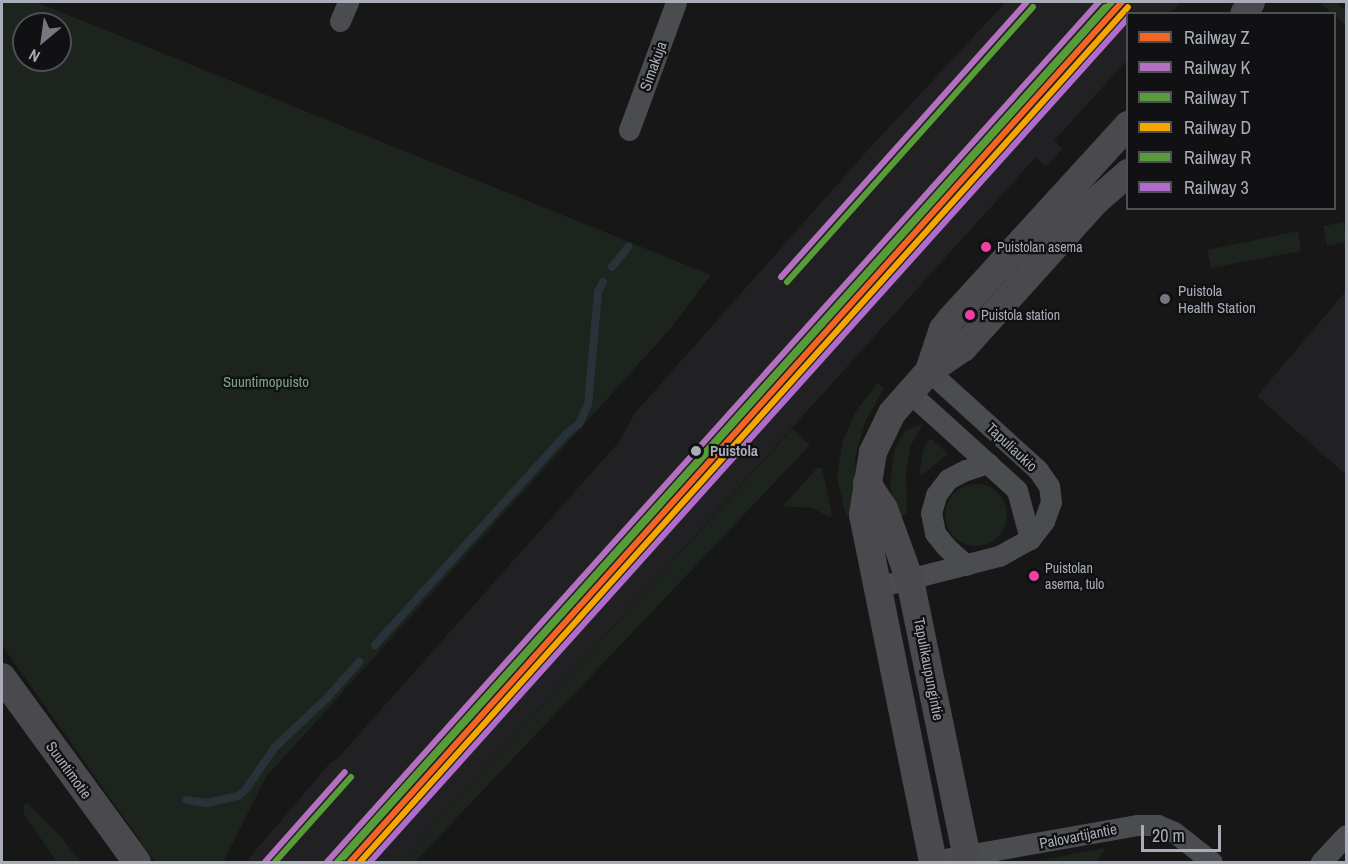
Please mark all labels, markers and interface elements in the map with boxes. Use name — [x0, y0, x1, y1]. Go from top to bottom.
north arrow — [12, 12, 72, 72]
legend — [1126, 12, 1336, 210]
text: Railway Z — [1184, 25, 1250, 50]
street label: Simakuja — [636, 39, 670, 93]
text: N — [25, 44, 44, 68]
text: Railway K — [1184, 55, 1250, 80]
text: Railway T — [1184, 85, 1249, 110]
text: Railway D — [1184, 115, 1251, 140]
text: Railway R — [1184, 145, 1251, 170]
text: Railway 3 — [1184, 175, 1249, 200]
place label: Puistolan asema — [997, 239, 1083, 255]
marker: Puistolan asema — [980, 241, 992, 253]
place label: Puistola Health Station — [1178, 281, 1256, 316]
marker: Puistola Health Station — [1156, 290, 1174, 308]
place label: Puistola station — [981, 307, 1060, 323]
marker: Puistola station — [964, 309, 976, 321]
park label: Suuntimopuisto — [223, 373, 309, 391]
street label: Tapuliaukio — [983, 419, 1041, 475]
marker: Puistola — [687, 442, 705, 460]
place label: Puistola — [710, 442, 758, 460]
place label: Puistolan asema, tulo — [1045, 560, 1104, 592]
marker: Puistolan asema, tulo — [1028, 570, 1040, 582]
street label: Tapulikaupungintie — [910, 616, 948, 722]
street label: Suuntimotie — [42, 738, 96, 802]
scale bar — [1144, 813, 1224, 851]
street label: Palovartijantie — [1038, 820, 1118, 852]
text: 20 m — [1152, 823, 1185, 848]

